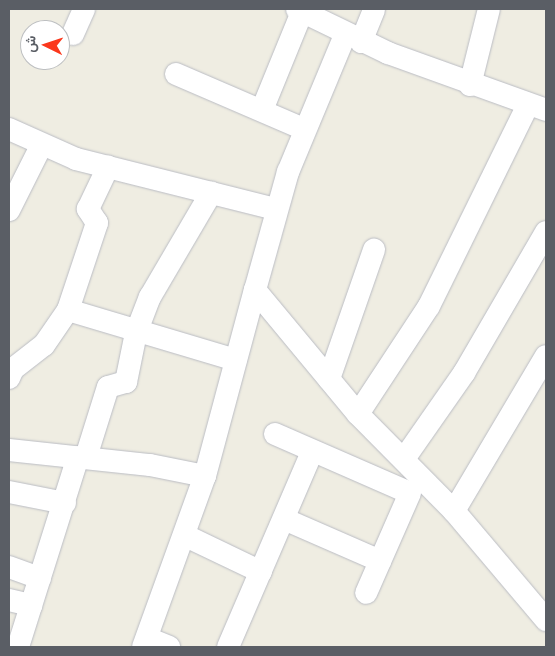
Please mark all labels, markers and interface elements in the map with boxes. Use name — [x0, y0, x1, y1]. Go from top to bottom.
north arrow — [20, 20, 70, 70]
text: ش — [20, 35, 41, 53]

